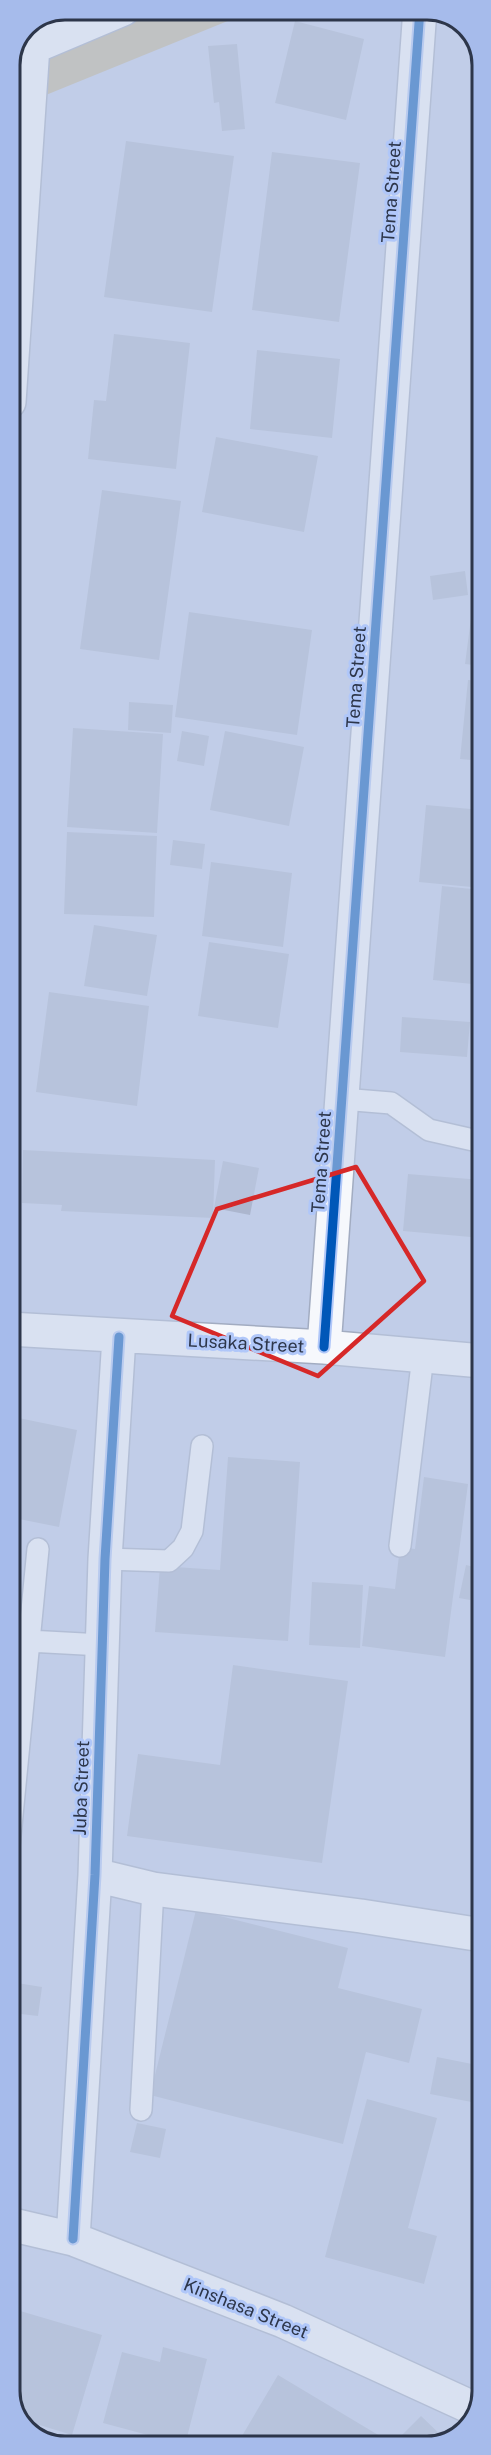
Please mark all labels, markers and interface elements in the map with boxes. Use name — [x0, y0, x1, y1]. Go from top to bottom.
street label: Tema Street — [377, 140, 405, 244]
street label: Tema Street — [342, 625, 370, 729]
street label: Tema Street — [307, 1110, 335, 1214]
street label: Lusaka Street — [187, 1329, 305, 1357]
street label: Juba Street — [69, 1740, 93, 1836]
street label: Kinshasa Street — [181, 2273, 311, 2343]

